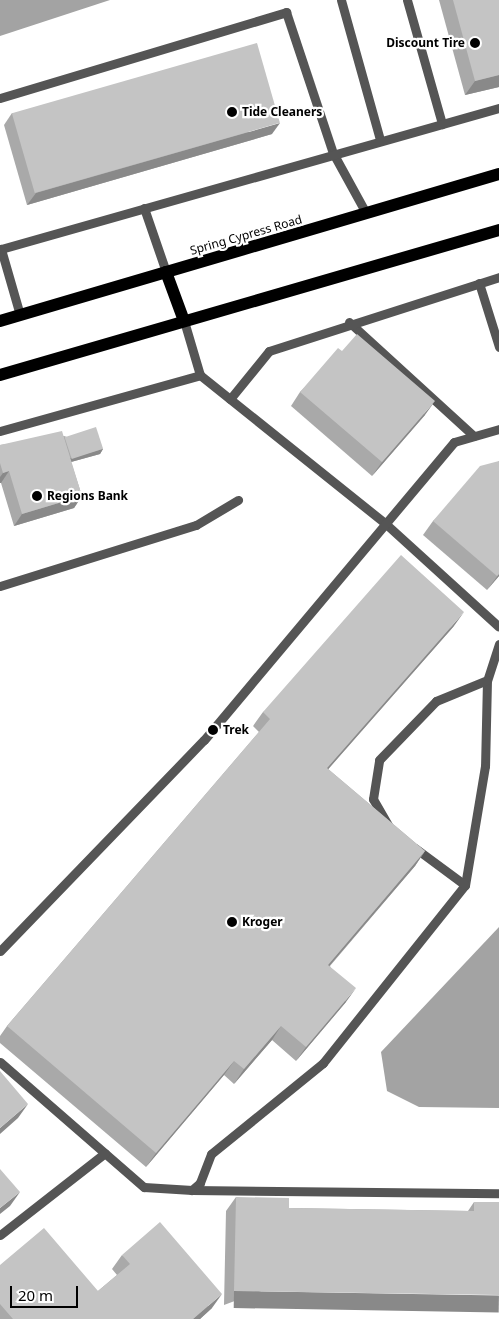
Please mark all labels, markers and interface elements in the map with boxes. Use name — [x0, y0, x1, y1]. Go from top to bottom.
place label: Discount Tire — [386, 36, 465, 50]
marker: Discount Tire — [469, 37, 481, 49]
place label: Tide Cleaners — [242, 105, 322, 119]
marker: Tide Cleaners — [226, 106, 238, 118]
street label: Spring Cypress Road — [188, 212, 304, 258]
place label: Regions Bank — [47, 489, 128, 503]
marker: Regions Bank — [31, 490, 43, 502]
place label: Trek — [223, 723, 249, 737]
marker: Trek — [207, 724, 219, 736]
place label: Kroger — [242, 915, 283, 929]
marker: Kroger — [226, 916, 238, 928]
scale bar — [12, 1276, 80, 1308]
text: 20 m — [18, 1285, 53, 1305]

